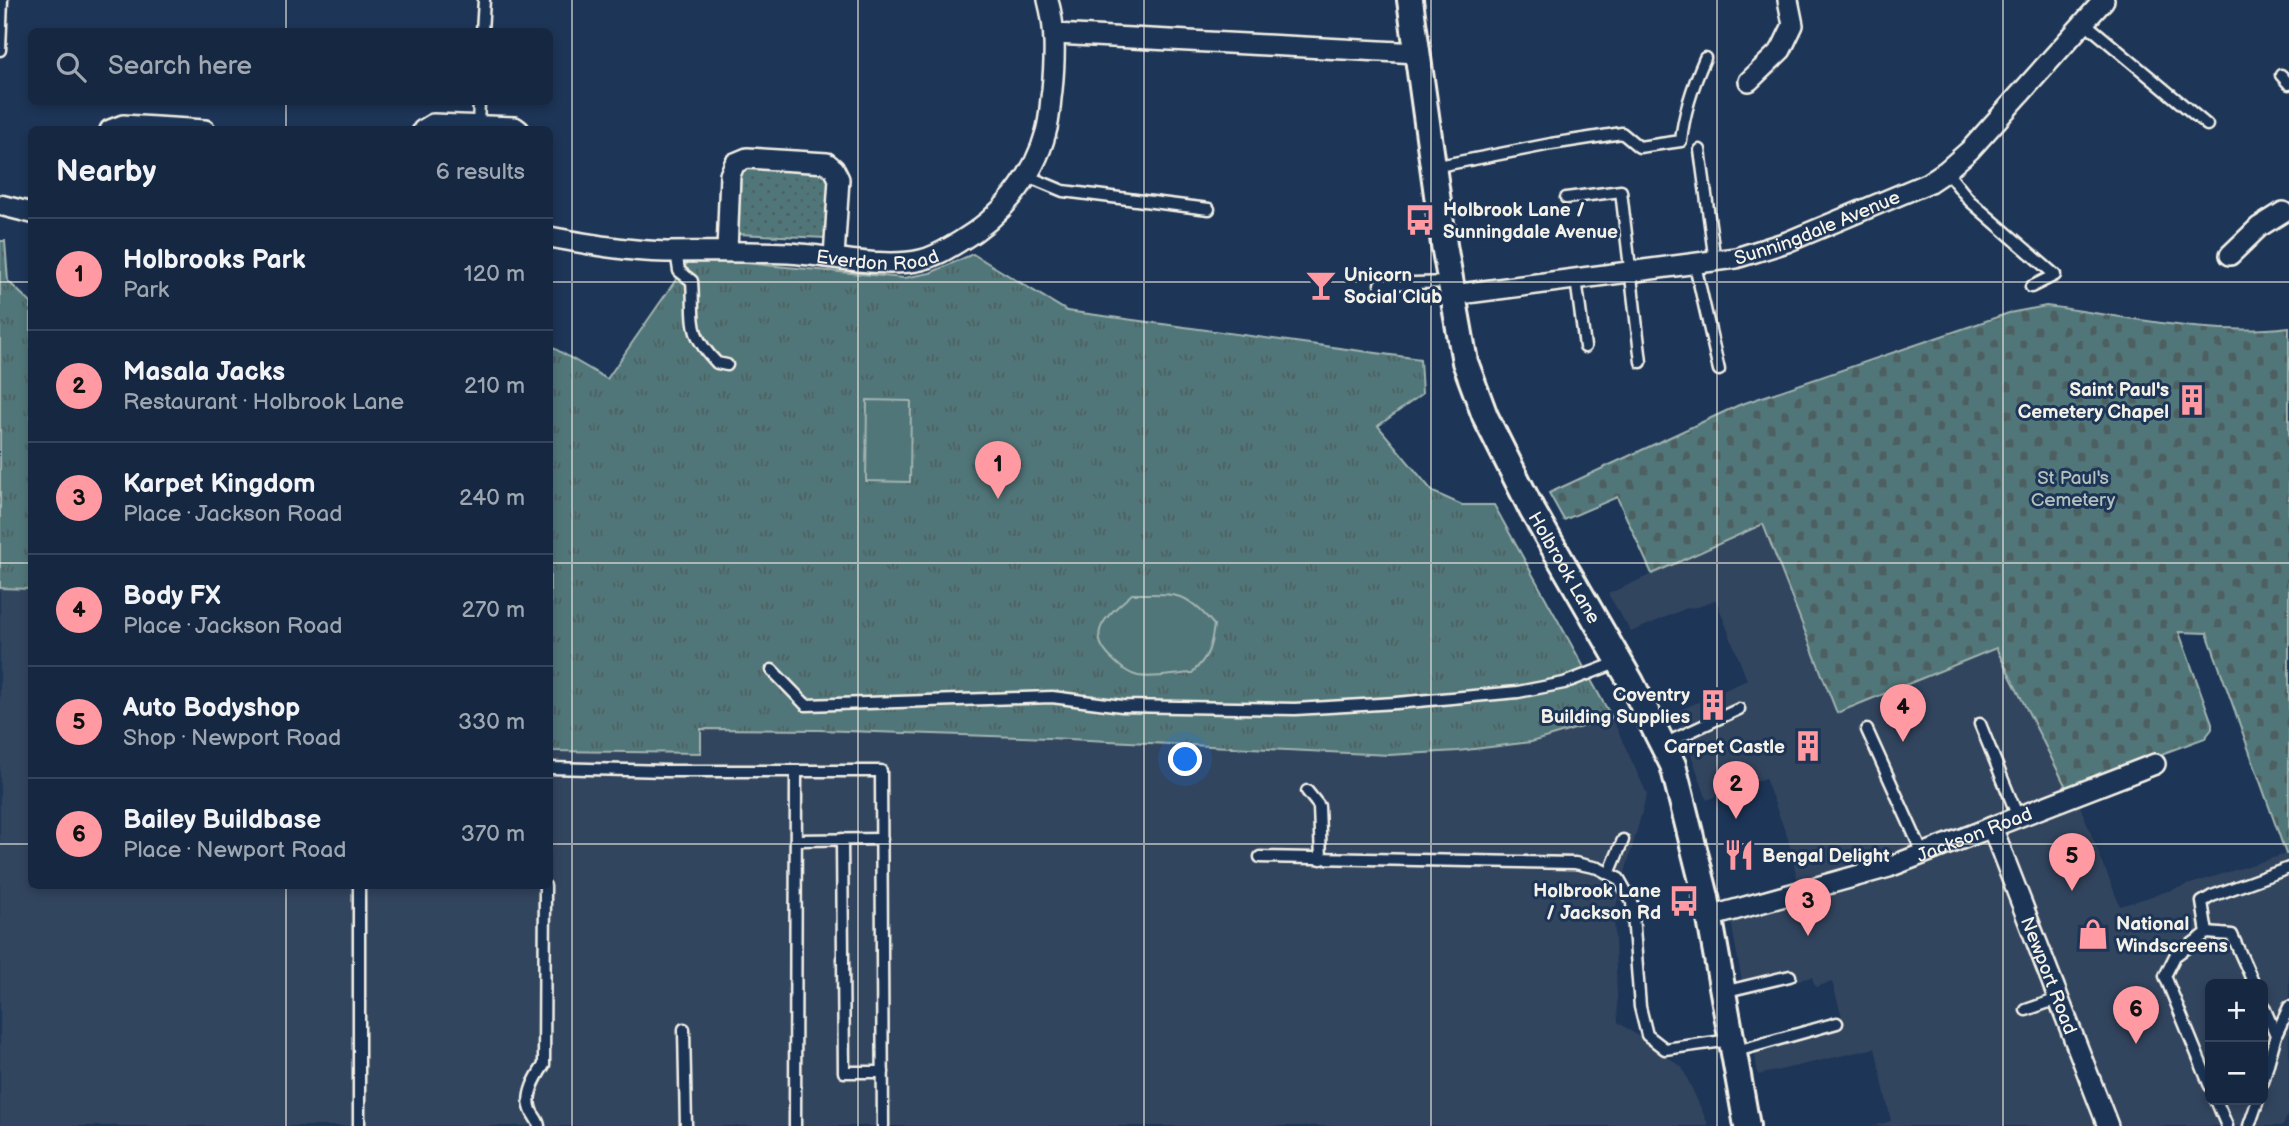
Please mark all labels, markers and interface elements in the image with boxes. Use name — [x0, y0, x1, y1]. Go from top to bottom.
search box — [28, 28, 553, 105]
icon: search — [52, 48, 90, 86]
text: Search here — [108, 51, 252, 82]
text: Nearby — [56, 154, 156, 190]
text: 6 results — [436, 158, 525, 186]
street label: Sunningdale Avenue — [1732, 186, 1904, 271]
place label: Holbrook Lane / Sunningdale Avenue — [1443, 199, 1618, 244]
bus stop icon: Holbrook Lane / Sunningdale Avenue — [1403, 203, 1437, 237]
text: Holbrooks Park — [123, 245, 306, 276]
street label: Everdon Road — [815, 245, 943, 276]
text: 1 — [74, 260, 84, 288]
text: 120 m — [464, 260, 525, 288]
place label: Unicorn Social Club — [1344, 264, 1442, 309]
bar icon: Unicorn Social Club — [1304, 268, 1338, 302]
text: Park — [123, 276, 169, 304]
text: Masala Jacks — [123, 357, 285, 388]
text: 2 — [72, 372, 86, 400]
text: 210 m — [464, 372, 525, 400]
place label: Saint Paul's Cemetery Chapel — [2018, 379, 2169, 424]
building icon: Saint Paul's Cemetery Chapel — [2175, 383, 2209, 417]
text: Restaurant · Holbrook Lane — [123, 388, 404, 416]
pin: 1 — [975, 441, 1021, 499]
park label: St Paul's Cemetery — [2031, 467, 2116, 512]
text: Karpet Kingdom — [123, 469, 315, 500]
text: 3 — [72, 484, 86, 512]
text: 240 m — [459, 484, 525, 512]
text: Place · Jackson Road — [123, 500, 342, 528]
street label: Holbrook Lane — [1522, 508, 1605, 628]
text: Body FX — [123, 581, 221, 612]
text: 4 — [72, 596, 86, 624]
text: 270 m — [461, 596, 525, 624]
text: Place · Jackson Road — [123, 612, 342, 640]
place label: Coventry Building Supplies — [1541, 684, 1690, 729]
pin: 4 — [1880, 684, 1926, 742]
building icon: Coventry Building Supplies — [1696, 688, 1730, 722]
text: Auto Bodyshop — [123, 693, 300, 724]
text: 5 — [72, 708, 86, 736]
text: 330 m — [458, 708, 525, 736]
text: Shop · Newport Road — [123, 724, 341, 752]
building icon: Carpet Castle — [1791, 729, 1825, 763]
place label: Carpet Castle — [1664, 736, 1785, 759]
your location — [1168, 742, 1202, 776]
pin: 2 — [1713, 761, 1759, 819]
street label: Jackson Road — [1914, 803, 2036, 868]
text: Bailey Buildbase — [123, 805, 321, 836]
text: 6 — [72, 820, 86, 848]
text: 370 m — [461, 820, 525, 848]
pin: 5 — [2049, 833, 2095, 891]
text: Place · Newport Road — [123, 836, 347, 864]
restaurant icon: Bengal Delight — [1722, 838, 1756, 872]
place label: Bengal Delight — [1762, 845, 1890, 868]
pin: 3 — [1785, 878, 1831, 936]
place label: Holbrook Lane / Jackson Rd — [1533, 880, 1661, 925]
bus stop icon: Holbrook Lane / Jackson Rd — [1667, 884, 1701, 918]
place label: National Windscreens — [2116, 913, 2228, 958]
street label: Newport Road — [2015, 914, 2081, 1038]
shop icon: National Windscreens — [2076, 917, 2110, 951]
map controls — [2205, 979, 2268, 1105]
button: + — [2205, 979, 2268, 1042]
pin: 6 — [2113, 986, 2159, 1044]
button: − — [2205, 1042, 2268, 1105]

